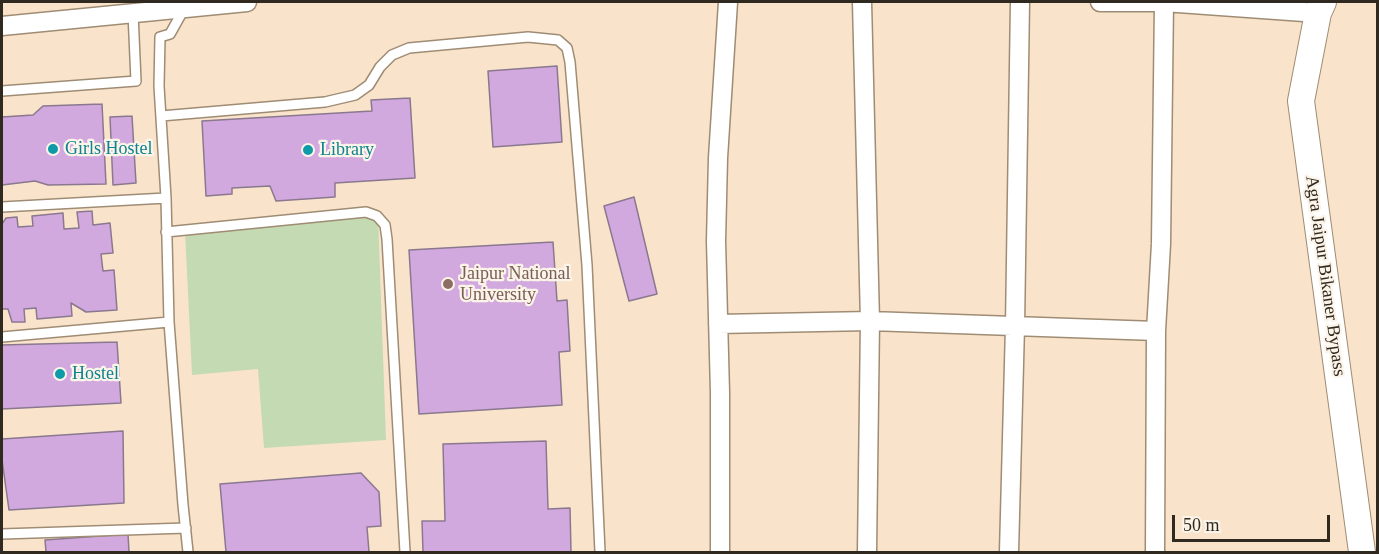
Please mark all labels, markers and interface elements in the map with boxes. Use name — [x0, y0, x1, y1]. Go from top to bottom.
place label: Girls Hostel — [65, 138, 162, 160]
place label: Library — [320, 139, 379, 161]
marker: Girls Hostel — [46, 142, 60, 156]
marker: Library — [301, 143, 315, 157]
street label: Agra Jaipur Bikaner Bypass — [1299, 162, 1351, 390]
place label: Jaipur National University — [460, 263, 586, 306]
marker: Jaipur National University — [441, 277, 455, 291]
place label: Hostel — [72, 363, 126, 385]
marker: Hostel — [53, 367, 67, 381]
scale bar — [1175, 503, 1332, 541]
text: 50 m — [1183, 515, 1220, 535]

